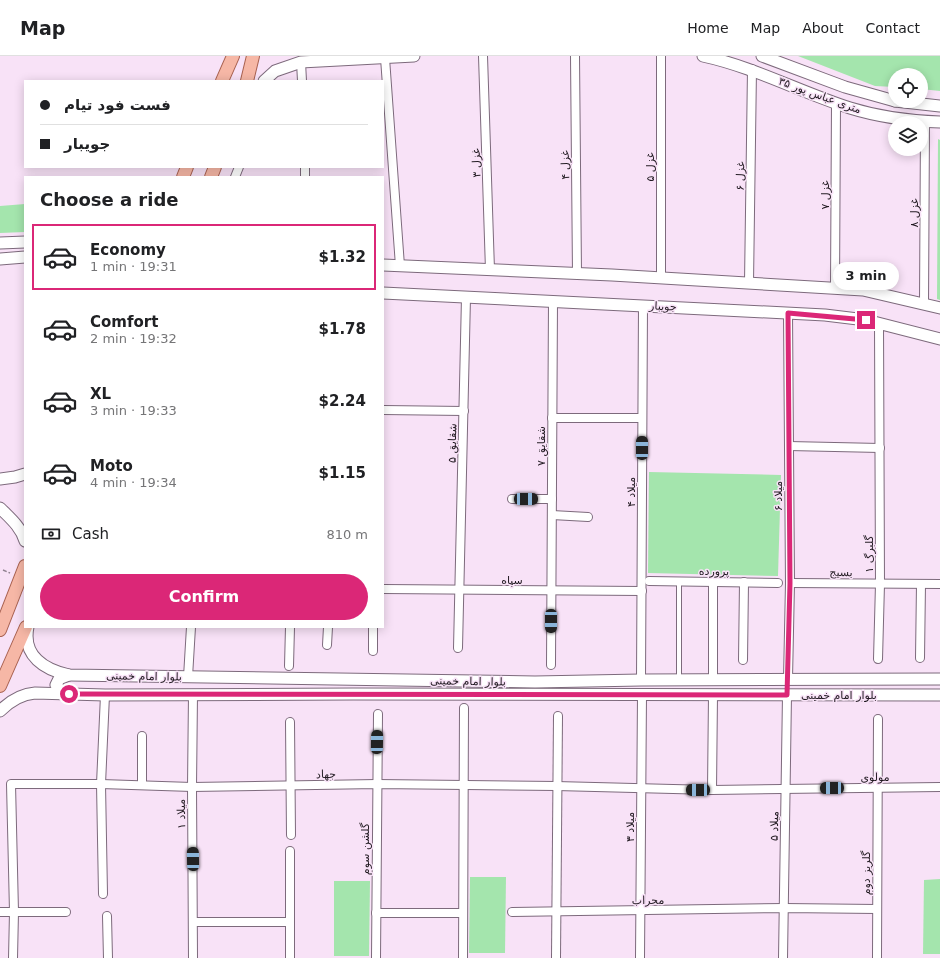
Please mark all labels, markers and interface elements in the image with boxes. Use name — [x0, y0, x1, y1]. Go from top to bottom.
text: Map — [20, 17, 65, 39]
text: Home — [687, 20, 729, 36]
text: Map — [751, 20, 780, 36]
text: About — [802, 20, 844, 36]
text: Contact — [866, 20, 920, 36]
map controls — [888, 68, 928, 156]
button: locate — [888, 68, 928, 108]
street label: ۳۵ متری عباس پور — [777, 74, 863, 116]
text: فست فود تیام — [64, 96, 171, 114]
button: layers — [888, 116, 928, 156]
text: جویبار — [64, 135, 110, 153]
street label: غزل ۳ — [469, 148, 484, 178]
street label: غزل ۴ — [559, 150, 572, 180]
street label: غزل ۵ — [644, 152, 657, 182]
street label: غزل ۶ — [734, 161, 747, 191]
street label: غزل ۷ — [819, 180, 832, 210]
text: Choose a ride — [40, 189, 179, 210]
street label: غزل ۸ — [908, 198, 921, 228]
icon: car — [42, 239, 78, 275]
text: Economy — [90, 241, 166, 259]
text: $1.32 — [319, 248, 366, 266]
text: 1 min · 19:31 — [90, 259, 177, 274]
callout: 3 min — [833, 262, 899, 290]
text: 3 min — [846, 268, 886, 283]
street label: جویبار — [648, 299, 677, 314]
icon: car — [42, 311, 78, 347]
route end — [857, 311, 875, 329]
text: Comfort — [90, 313, 158, 331]
text: $1.78 — [319, 320, 366, 338]
text: 2 min · 19:32 — [90, 331, 177, 346]
icon: car — [42, 383, 78, 419]
text: XL — [90, 385, 111, 403]
text: $2.24 — [319, 392, 366, 410]
text: 3 min · 19:33 — [90, 403, 177, 418]
street label: شقایق ۵ — [446, 423, 460, 463]
street label: شقایق ۷ — [535, 426, 549, 466]
car — [636, 436, 648, 460]
icon: car — [42, 455, 78, 491]
text: Moto — [90, 457, 133, 475]
text: $1.15 — [319, 464, 366, 482]
text: 4 min · 19:34 — [90, 475, 177, 490]
street label: میلاد ۴ — [625, 477, 638, 507]
street label: میلاد ۶ — [772, 481, 785, 511]
car — [514, 493, 538, 505]
icon: cash — [40, 523, 62, 545]
text: Cash — [72, 525, 109, 543]
text: 810 m — [326, 527, 368, 542]
street label: گلبرگ ۱ — [863, 534, 876, 573]
street label: پرورده — [699, 565, 729, 578]
street label: بسیج — [829, 566, 853, 579]
button: Confirm — [40, 574, 368, 620]
street label: سپاه — [501, 574, 523, 587]
car — [545, 609, 557, 633]
street label: بلوار امام خمینی — [106, 669, 182, 684]
street label: بلوار امام خمینی — [430, 674, 506, 689]
route start — [60, 685, 78, 703]
street label: بلوار امام خمینی — [801, 689, 877, 702]
car — [371, 730, 383, 754]
street label: جهاد — [316, 768, 336, 781]
street label: مولوی — [860, 771, 890, 784]
car — [820, 782, 844, 794]
car — [686, 784, 710, 796]
street label: میلاد ۱ — [175, 799, 188, 829]
street label: میلاد ۵ — [768, 811, 781, 841]
street label: میلاد ۳ — [624, 812, 637, 842]
street label: گلشن سوم — [359, 822, 372, 875]
car — [187, 847, 199, 871]
street label: گلریز دوم — [860, 850, 873, 895]
street label: محراب — [632, 894, 664, 907]

